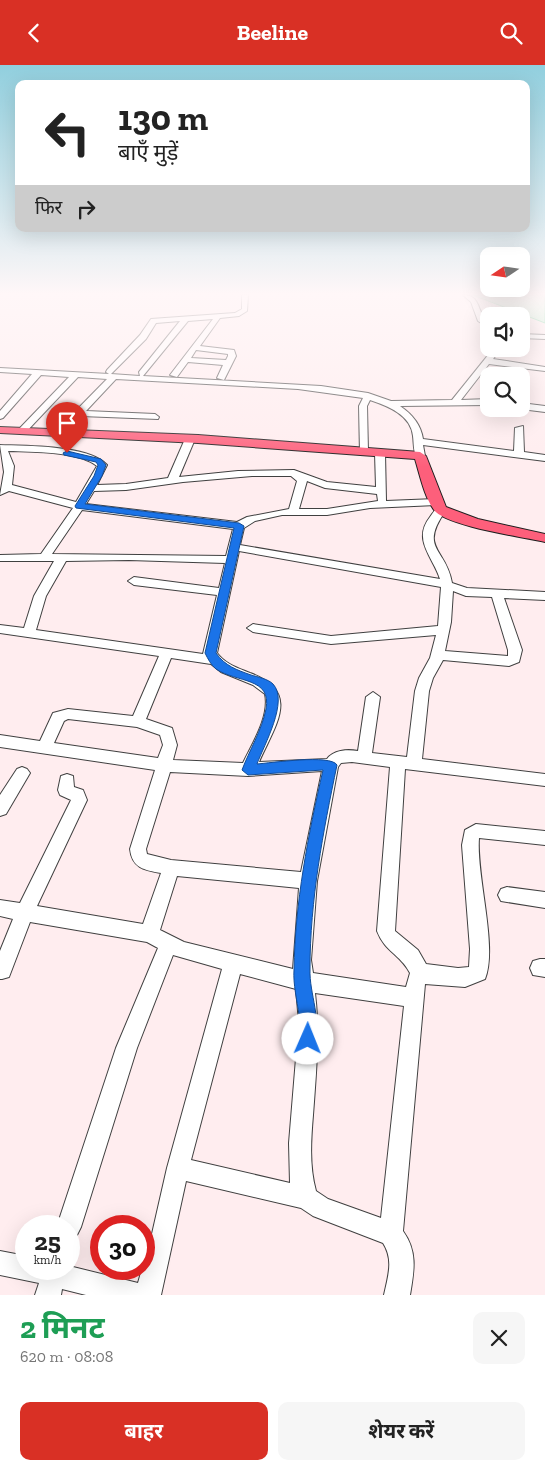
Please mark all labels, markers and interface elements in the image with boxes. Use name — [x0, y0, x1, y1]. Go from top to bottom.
icon: back — [20, 19, 48, 47]
text: Beeline — [237, 19, 308, 46]
icon: search — [497, 19, 525, 47]
text: 130 m — [118, 97, 208, 139]
icon: left — [35, 100, 100, 165]
text: बाएँ मुड़ें — [118, 139, 178, 166]
icon: right — [72, 195, 100, 223]
text: फिर — [35, 196, 62, 219]
north arrow — [480, 247, 530, 297]
map controls — [480, 247, 530, 417]
button: sound — [480, 307, 530, 357]
button: search — [480, 367, 530, 417]
pin — [46, 402, 88, 453]
icon: arrive — [53, 409, 81, 437]
position arrow — [281, 1012, 333, 1064]
speed limit sign: 30 — [90, 1215, 155, 1280]
text: 25 — [34, 1226, 61, 1256]
text: km/h — [34, 1253, 61, 1267]
text: 2 मिनट — [20, 1310, 105, 1346]
button: close — [473, 1312, 525, 1364]
text: 620 m · 08:08 — [20, 1347, 113, 1366]
button: बाहर — [20, 1402, 268, 1460]
button: शेयर करें — [278, 1402, 525, 1460]

